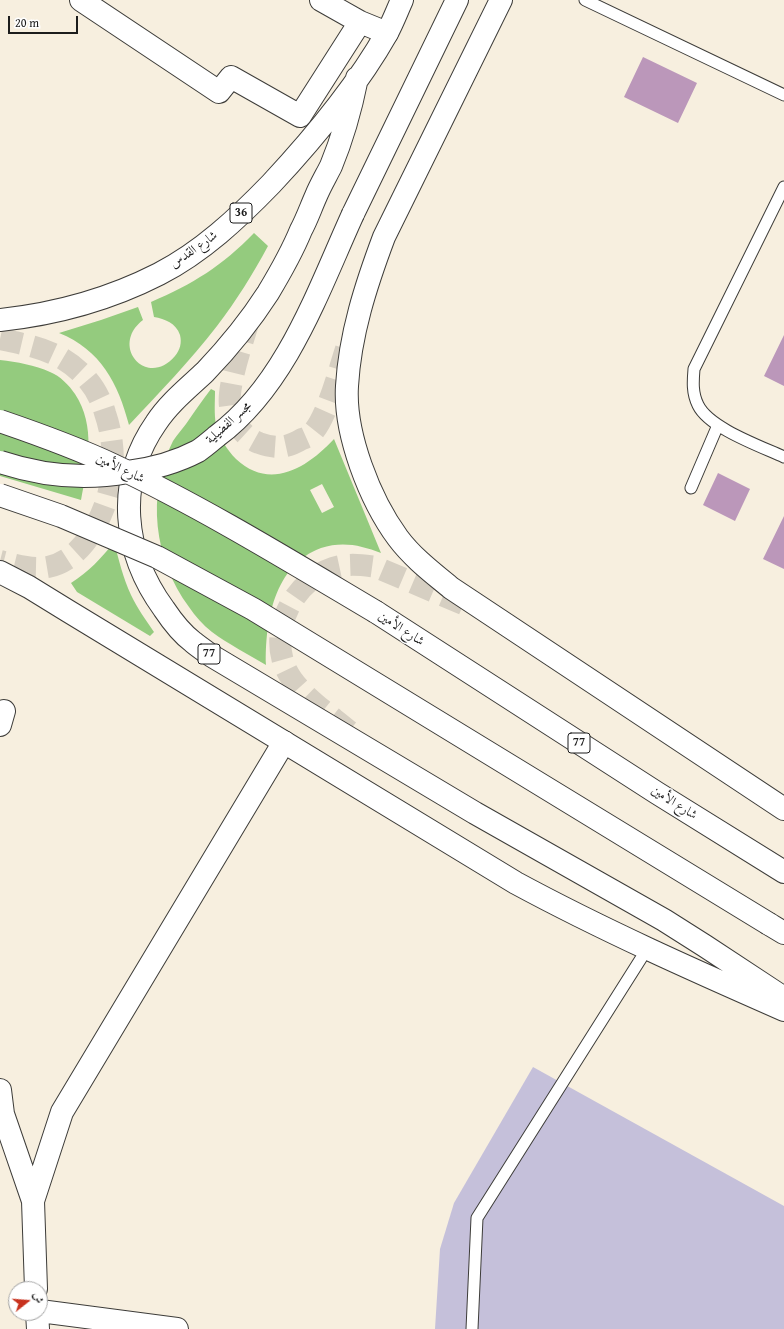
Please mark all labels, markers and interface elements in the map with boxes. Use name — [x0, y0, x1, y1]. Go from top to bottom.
scale bar — [10, 8, 80, 34]
text: 20 m — [15, 14, 39, 31]
road number: 36 — [230, 203, 252, 223]
street label: شارع القدس — [167, 228, 221, 272]
street label: مجسر الفضيلية — [203, 398, 255, 448]
street label: شارع الأمين — [93, 451, 147, 487]
street label: شارع الأمين — [375, 608, 427, 650]
road number: 77 — [198, 644, 220, 664]
road number: 77 — [568, 733, 590, 753]
street label: شارع الأمين — [648, 783, 700, 823]
north arrow — [8, 1281, 48, 1321]
text: ش — [29, 1290, 48, 1305]

